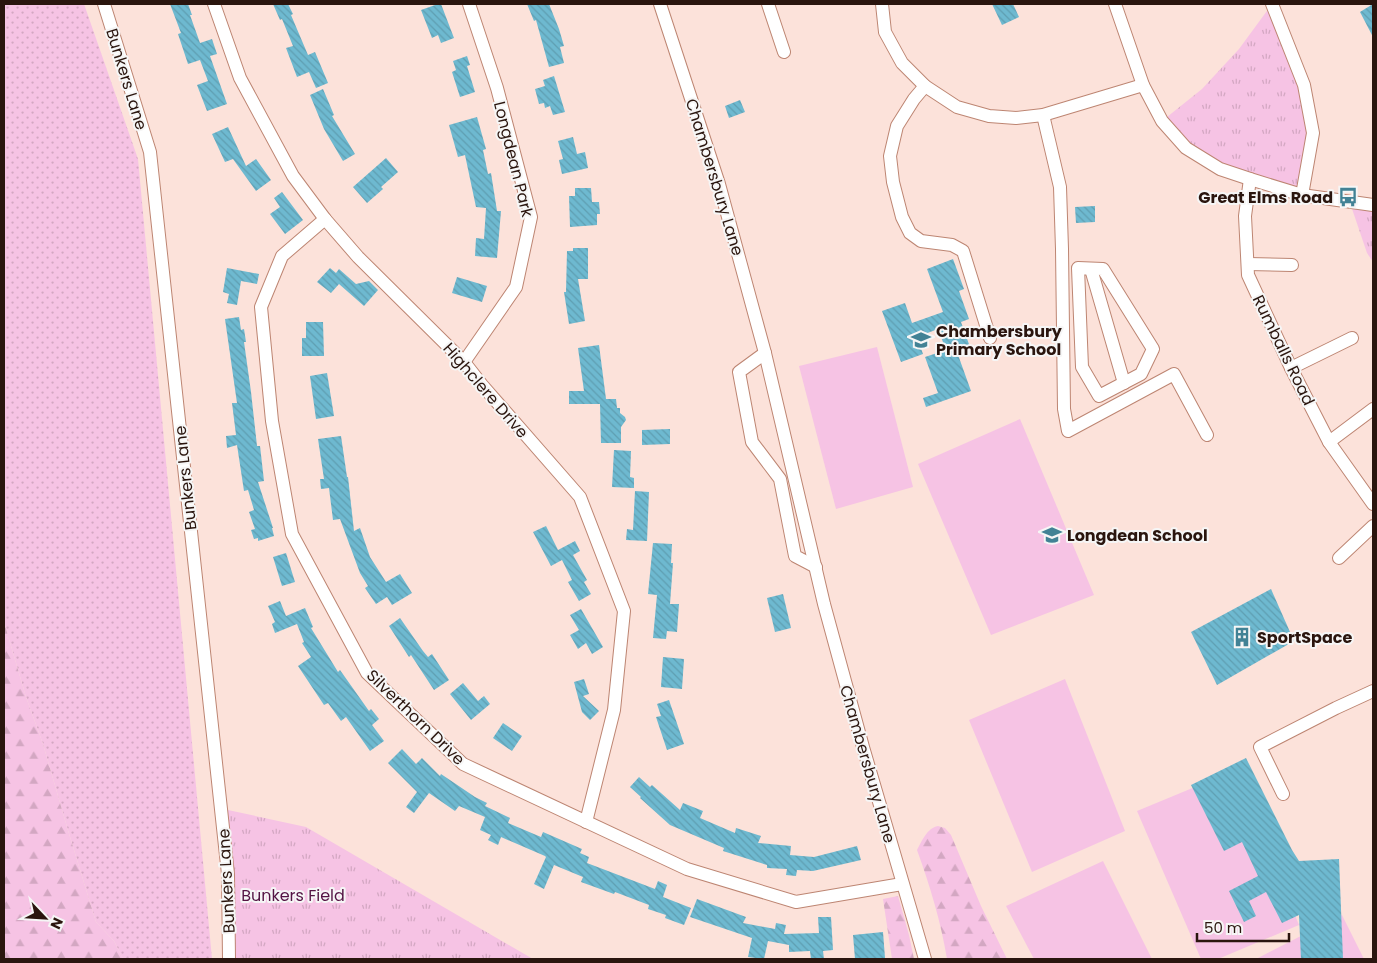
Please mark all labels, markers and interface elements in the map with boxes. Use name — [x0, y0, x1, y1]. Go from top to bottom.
street label: Bunkers Lane — [100, 26, 153, 133]
street label: Chambersbury Lane — [680, 96, 749, 259]
street label: Longdean Park — [488, 99, 539, 220]
place label: Great Elms Road — [1198, 186, 1333, 209]
bus stop icon: Great Elms Road — [1337, 186, 1359, 208]
street label: Rumballs Road — [1247, 291, 1320, 409]
place label: Chambersbury Primary School — [936, 320, 1063, 361]
school or university icon: Chambersbury Primary School — [910, 329, 932, 351]
street label: Highclere Drive — [438, 338, 534, 443]
street label: Bunkers Lane — [169, 424, 202, 531]
school or university icon: Longdean School — [1041, 524, 1063, 546]
place label: Longdean School — [1067, 524, 1208, 547]
building icon: SportSpace — [1231, 626, 1253, 648]
place label: SportSpace — [1257, 626, 1352, 649]
street label: Silverthorn Drive — [361, 664, 470, 770]
street label: Chambersbury Lane — [834, 683, 901, 846]
street label: Bunkers Lane — [212, 828, 241, 934]
park label: Bunkers Field — [241, 884, 345, 907]
north arrow — [20, 893, 70, 943]
scale bar — [1197, 910, 1290, 942]
text: N — [45, 914, 68, 932]
text: 50 m — [1204, 917, 1242, 938]

